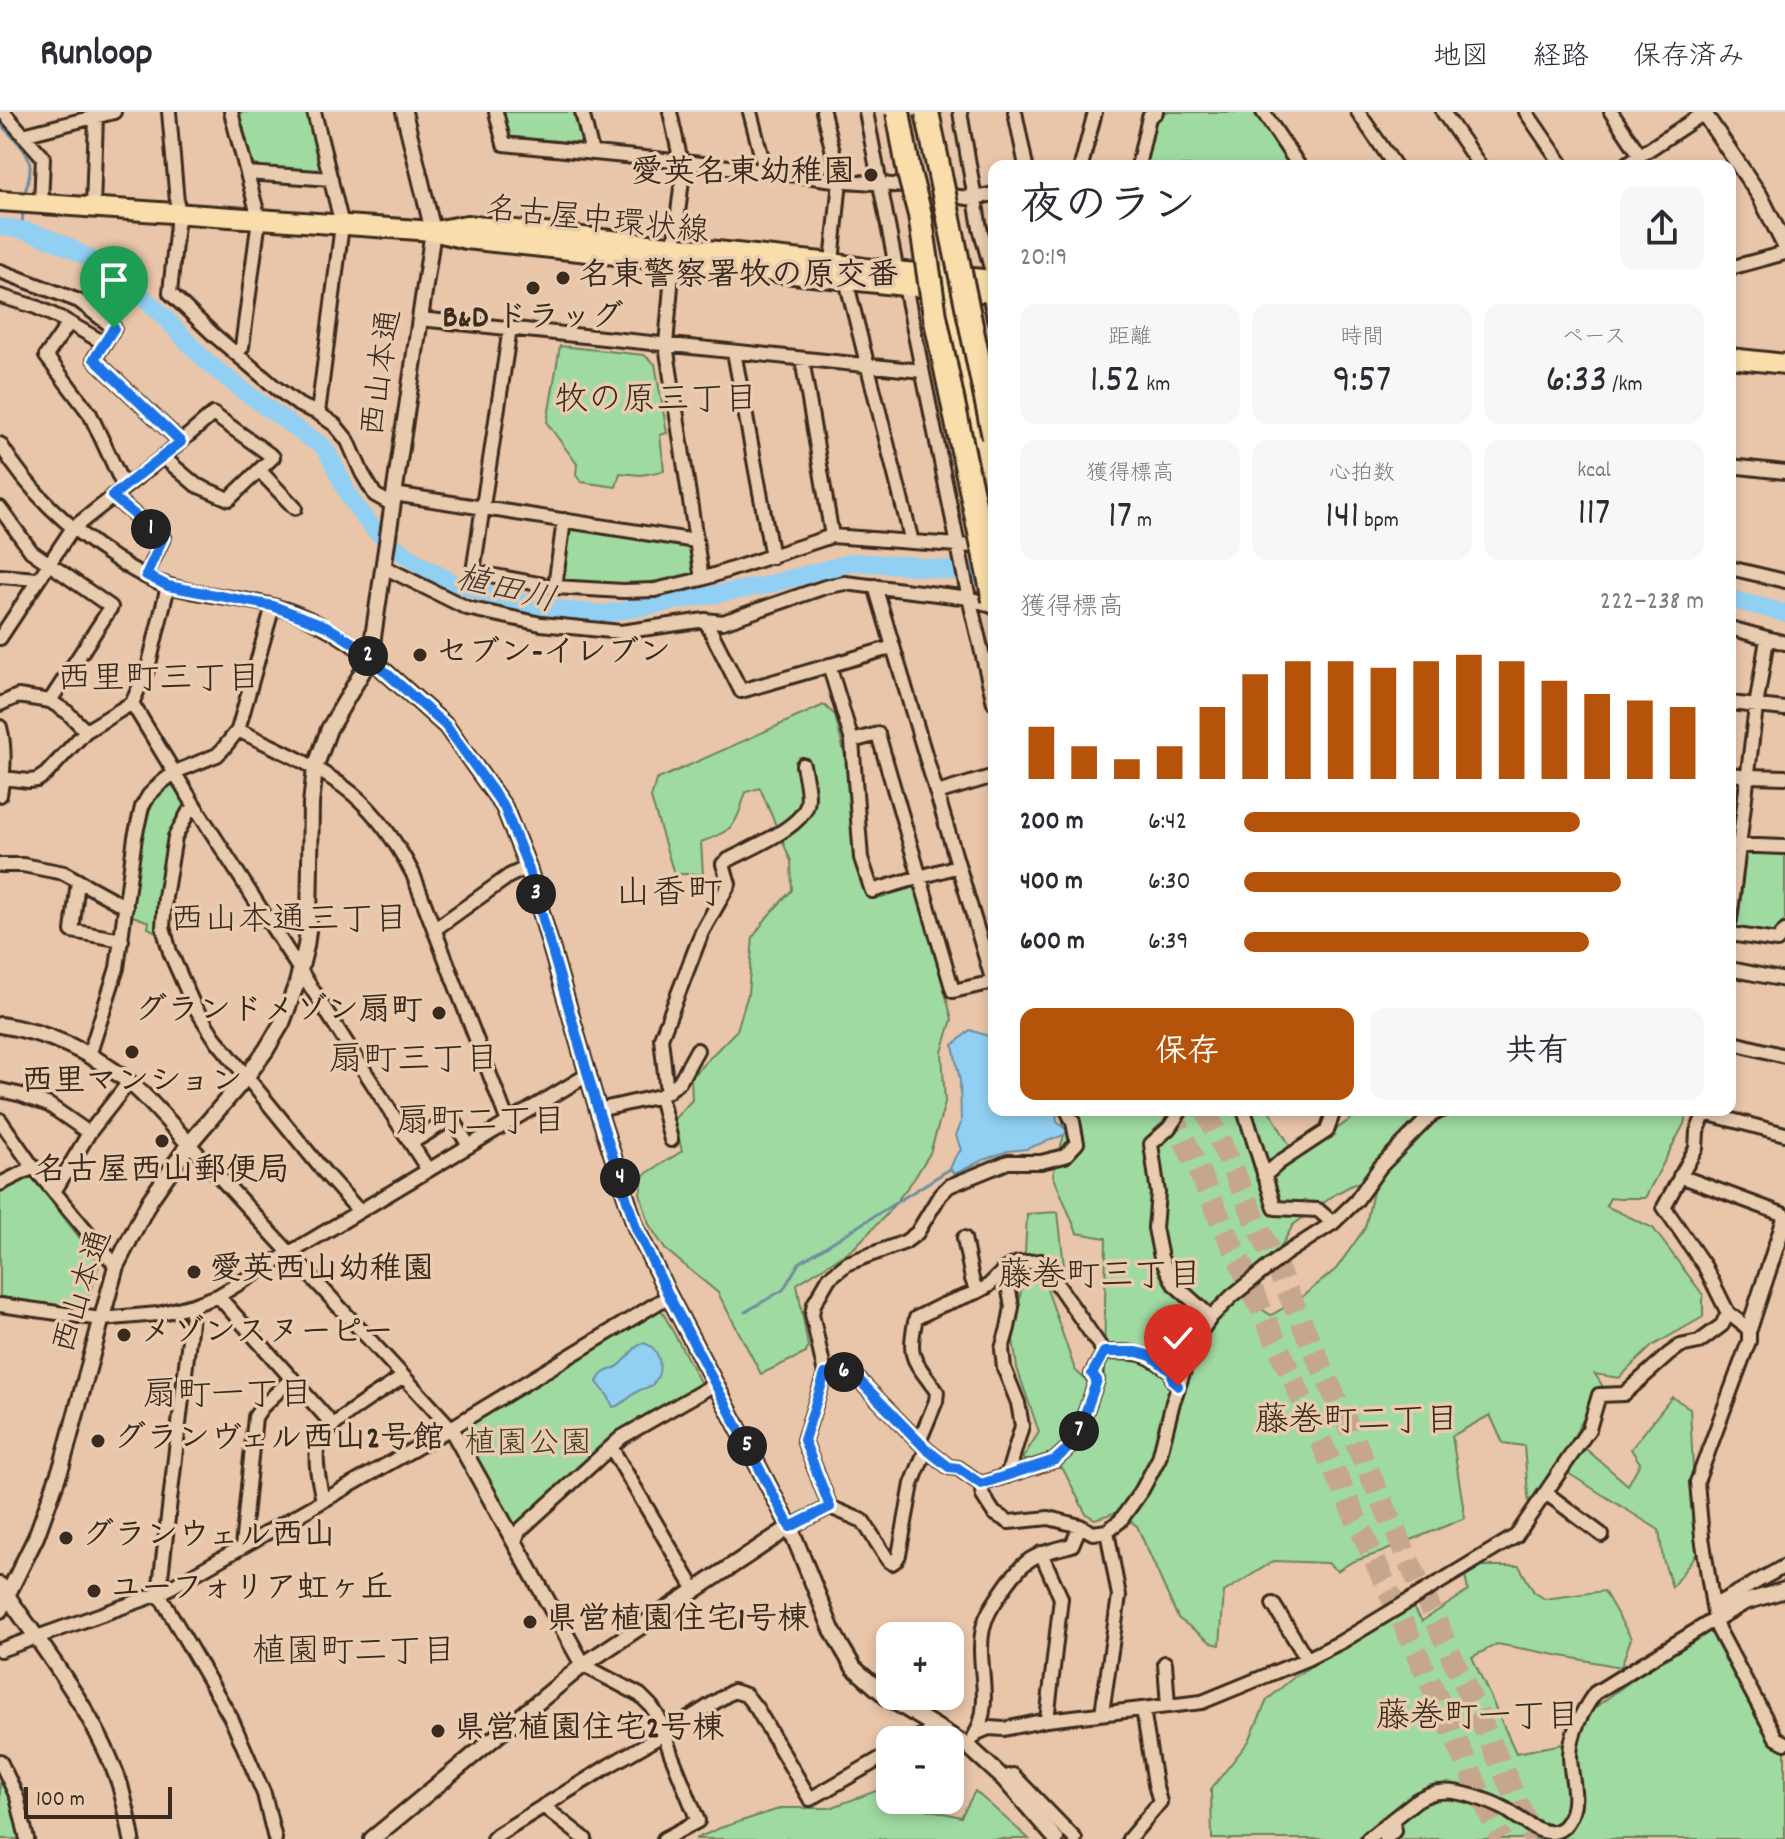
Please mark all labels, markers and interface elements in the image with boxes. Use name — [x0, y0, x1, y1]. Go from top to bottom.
text: Runloop — [40, 28, 153, 83]
text: 地図 — [1433, 39, 1489, 79]
text: 経路 — [1533, 39, 1589, 79]
text: 保存済み — [1633, 39, 1745, 79]
place label: 愛英名東幼稚園 — [631, 152, 855, 198]
marker: 愛英名東幼稚園 — [862, 166, 880, 184]
text: 夜のラン — [1020, 178, 1196, 241]
button: share — [1620, 186, 1704, 270]
street label: 名古屋中環状線 — [483, 188, 711, 258]
text: 20:19 — [1020, 240, 1067, 277]
pin — [80, 246, 148, 328]
place label: 名東警察署牧の原交番 — [579, 255, 899, 301]
icon: arrive — [92, 258, 136, 302]
marker: 名東警察署牧の原交番 — [554, 269, 572, 287]
marker: B&D ドラッグ — [524, 279, 542, 297]
place label: B&D ドラッグ — [442, 297, 624, 343]
street label: 西山本通 — [352, 306, 416, 440]
text: 距離 — [1108, 323, 1152, 354]
text: 時間 — [1340, 323, 1384, 354]
text: ペース — [1562, 323, 1626, 354]
text: 1.52 — [1090, 354, 1141, 411]
text: 9:57 — [1333, 354, 1391, 411]
text: 6:33 — [1545, 354, 1607, 411]
text: km — [1141, 370, 1170, 401]
text: /km — [1607, 370, 1643, 401]
district label: 牧の原三丁目 — [554, 378, 758, 427]
text: kcal — [1577, 456, 1611, 487]
text: 獲得標高 — [1086, 459, 1174, 490]
text: 心拍数 — [1329, 459, 1395, 490]
text: 117 — [1578, 487, 1610, 544]
text: 17 — [1108, 490, 1132, 547]
text: 141 — [1325, 490, 1359, 547]
text: m — [1132, 506, 1152, 537]
text: bpm — [1359, 506, 1399, 537]
pin: 1 — [131, 509, 171, 549]
text: 1 — [149, 513, 153, 544]
water label: 植田川 — [450, 556, 560, 628]
text: 222–238 m — [1600, 584, 1704, 621]
text: 獲得標高 — [1020, 590, 1124, 627]
place label: セブン-イレブン — [436, 632, 671, 678]
pin: 2 — [348, 636, 388, 676]
text: 2 — [363, 640, 373, 671]
marker: セブン-イレブン — [411, 646, 429, 664]
district label: 西里町三丁目 — [57, 657, 261, 706]
text: 200 m — [1020, 804, 1084, 841]
text: 6:42 — [1148, 804, 1187, 841]
text: 400 m — [1020, 864, 1083, 901]
text: 6:30 — [1148, 864, 1191, 901]
district label: 山香町 — [615, 870, 723, 922]
pin: 3 — [516, 874, 556, 914]
text: 3 — [531, 878, 541, 909]
district label: 西山本通三丁目 — [170, 898, 408, 947]
text: 600 m — [1020, 924, 1085, 961]
text: 6:39 — [1148, 924, 1189, 961]
place label: グランドメゾン扇町 — [135, 990, 423, 1036]
marker: グランドメゾン扇町 — [430, 1004, 448, 1022]
button: 保存 — [1020, 1008, 1354, 1100]
button: 共有 — [1370, 1008, 1704, 1100]
district label: 扇町三丁目 — [329, 1038, 499, 1087]
marker: 西里マンション — [123, 1043, 141, 1061]
place label: 西里マンション — [21, 1061, 243, 1107]
district label: 扇町二丁目 — [396, 1100, 566, 1149]
marker: 名古屋西山郵便局 — [153, 1132, 171, 1150]
place label: 名古屋西山郵便局 — [34, 1150, 290, 1196]
pin: 4 — [600, 1158, 640, 1198]
text: 4 — [615, 1162, 625, 1193]
street label: 西山本通 — [43, 1224, 127, 1360]
place label: 愛英西山幼稚園 — [210, 1249, 434, 1295]
district label: 藤巻町三丁目 — [998, 1254, 1202, 1303]
marker: 愛英西山幼稚園 — [185, 1263, 203, 1281]
pin — [1144, 1304, 1212, 1386]
place label: メゾンスヌーピー — [140, 1312, 394, 1358]
icon: check — [1156, 1316, 1200, 1360]
marker: メゾンスヌーピー — [115, 1326, 133, 1344]
pin: 6 — [824, 1352, 864, 1392]
text: 6 — [839, 1356, 849, 1387]
district label: 扇町一丁目 — [143, 1373, 313, 1422]
district label: 藤巻町二丁目 — [1255, 1399, 1459, 1448]
pin: 7 — [1059, 1411, 1099, 1451]
text: 7 — [1075, 1415, 1083, 1446]
place label: グランヴェル西山2号館 — [114, 1418, 444, 1464]
park label: 植園公園 — [464, 1423, 592, 1469]
pin: 5 — [727, 1426, 767, 1466]
text: 5 — [742, 1430, 752, 1461]
marker: グランヴェル西山2号館 — [89, 1432, 107, 1450]
place label: グランウェル西山 — [82, 1515, 335, 1561]
marker: グランウェル西山 — [57, 1529, 75, 1547]
place label: ユーフォリア虹ヶ丘 — [110, 1568, 393, 1614]
marker: ユーフォリア虹ヶ丘 — [85, 1582, 103, 1600]
place label: 県営植園住宅1号棟 — [546, 1599, 809, 1645]
marker: 県営植園住宅1号棟 — [521, 1613, 539, 1631]
map controls — [876, 1622, 964, 1814]
button: + — [876, 1622, 964, 1710]
district label: 植園町二丁目 — [252, 1630, 456, 1679]
district label: 藤巻町一丁目 — [1376, 1695, 1580, 1744]
place label: 県営植園住宅2号棟 — [454, 1708, 724, 1754]
marker: 県営植園住宅2号棟 — [429, 1722, 447, 1740]
button: − — [876, 1726, 964, 1814]
scale bar — [24, 1783, 172, 1819]
text: 100 m — [36, 1785, 85, 1816]

